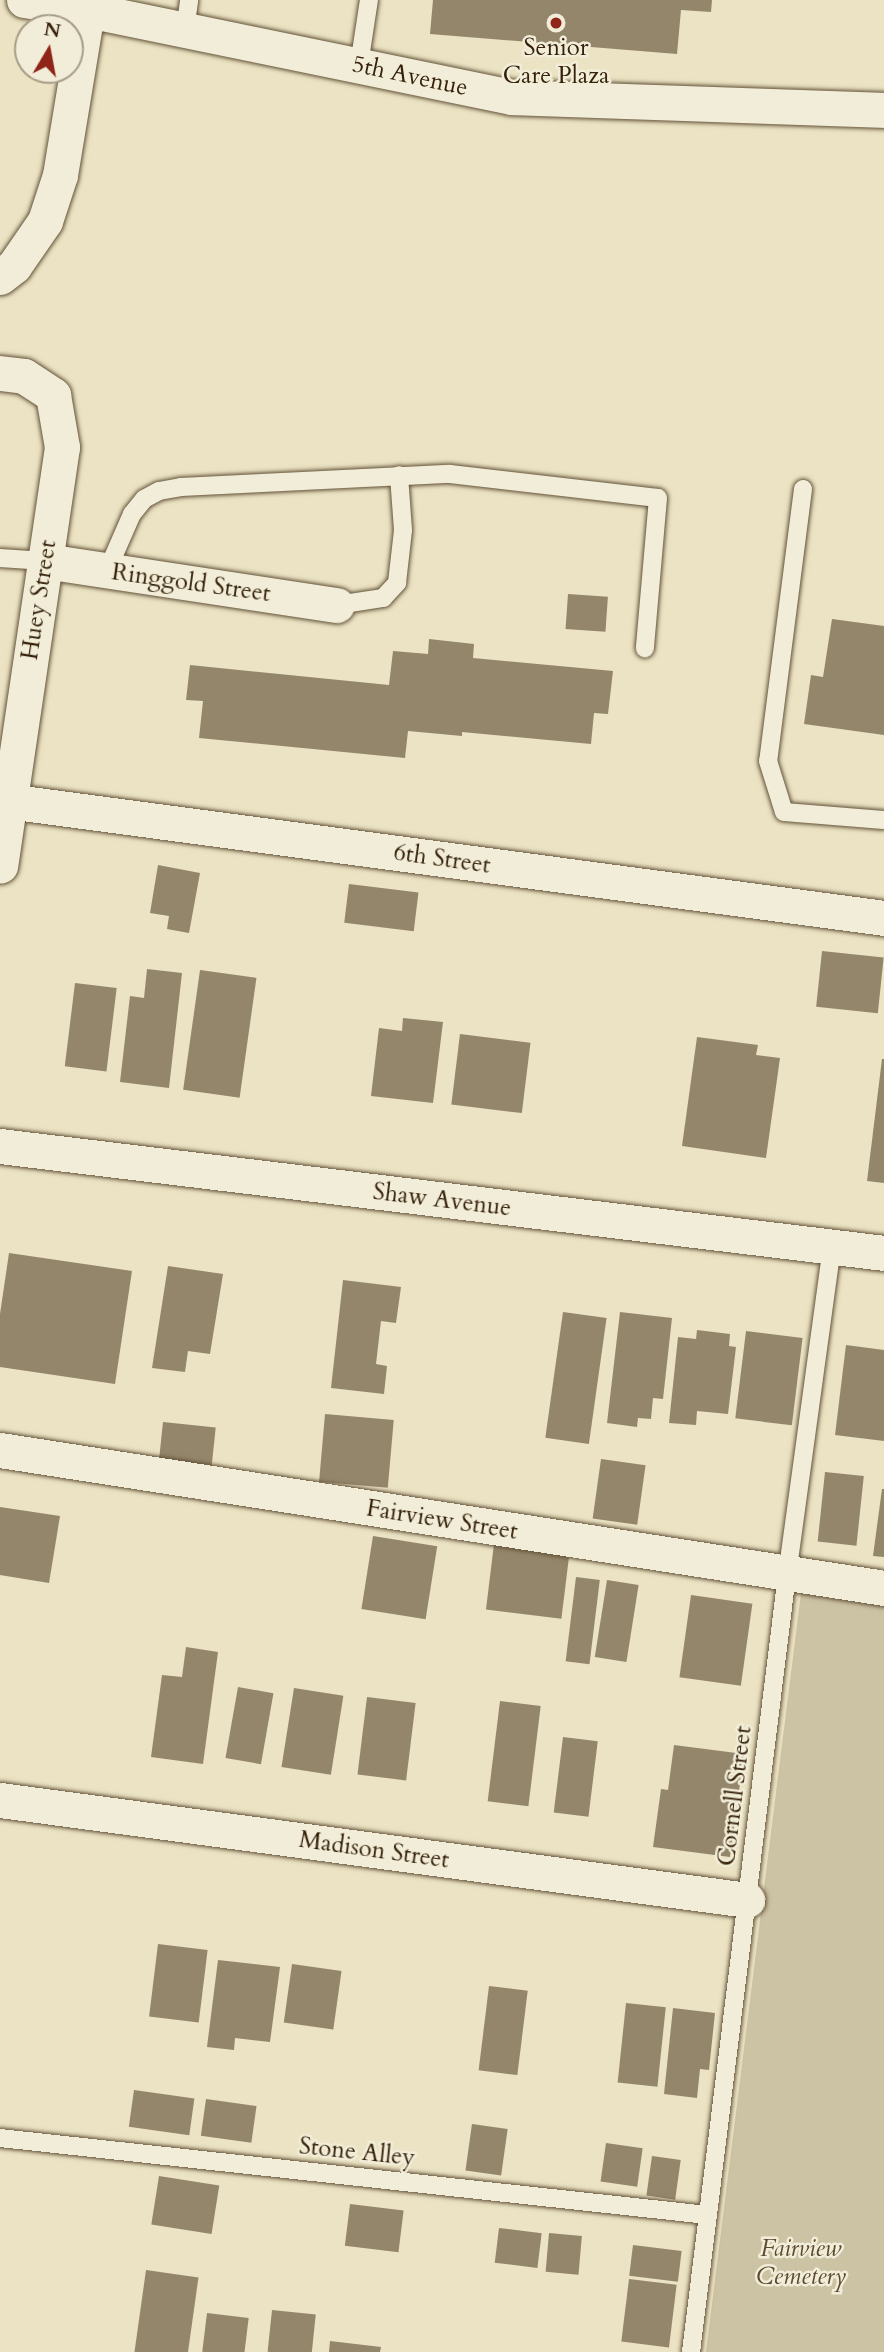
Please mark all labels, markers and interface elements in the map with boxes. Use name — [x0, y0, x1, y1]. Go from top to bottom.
north arrow — [14, 14, 84, 84]
marker: Senior Care Plaza — [548, 15, 564, 31]
text: N — [42, 16, 63, 45]
place label: Senior Care Plaza — [503, 34, 609, 90]
street label: 5th Avenue — [350, 50, 470, 102]
street label: Huey Street — [15, 538, 63, 662]
street label: Ringgold Street — [110, 558, 272, 608]
street label: 6th Street — [392, 838, 492, 880]
street label: Shaw Avenue — [371, 1177, 513, 1223]
street label: Fairview Street — [364, 1494, 520, 1546]
street label: Cornell Street — [712, 1724, 758, 1868]
street label: Madison Street — [297, 1825, 451, 1875]
street label: Stone Alley — [298, 2132, 416, 2172]
park label: Fairview Cemetery — [756, 2235, 846, 2291]

